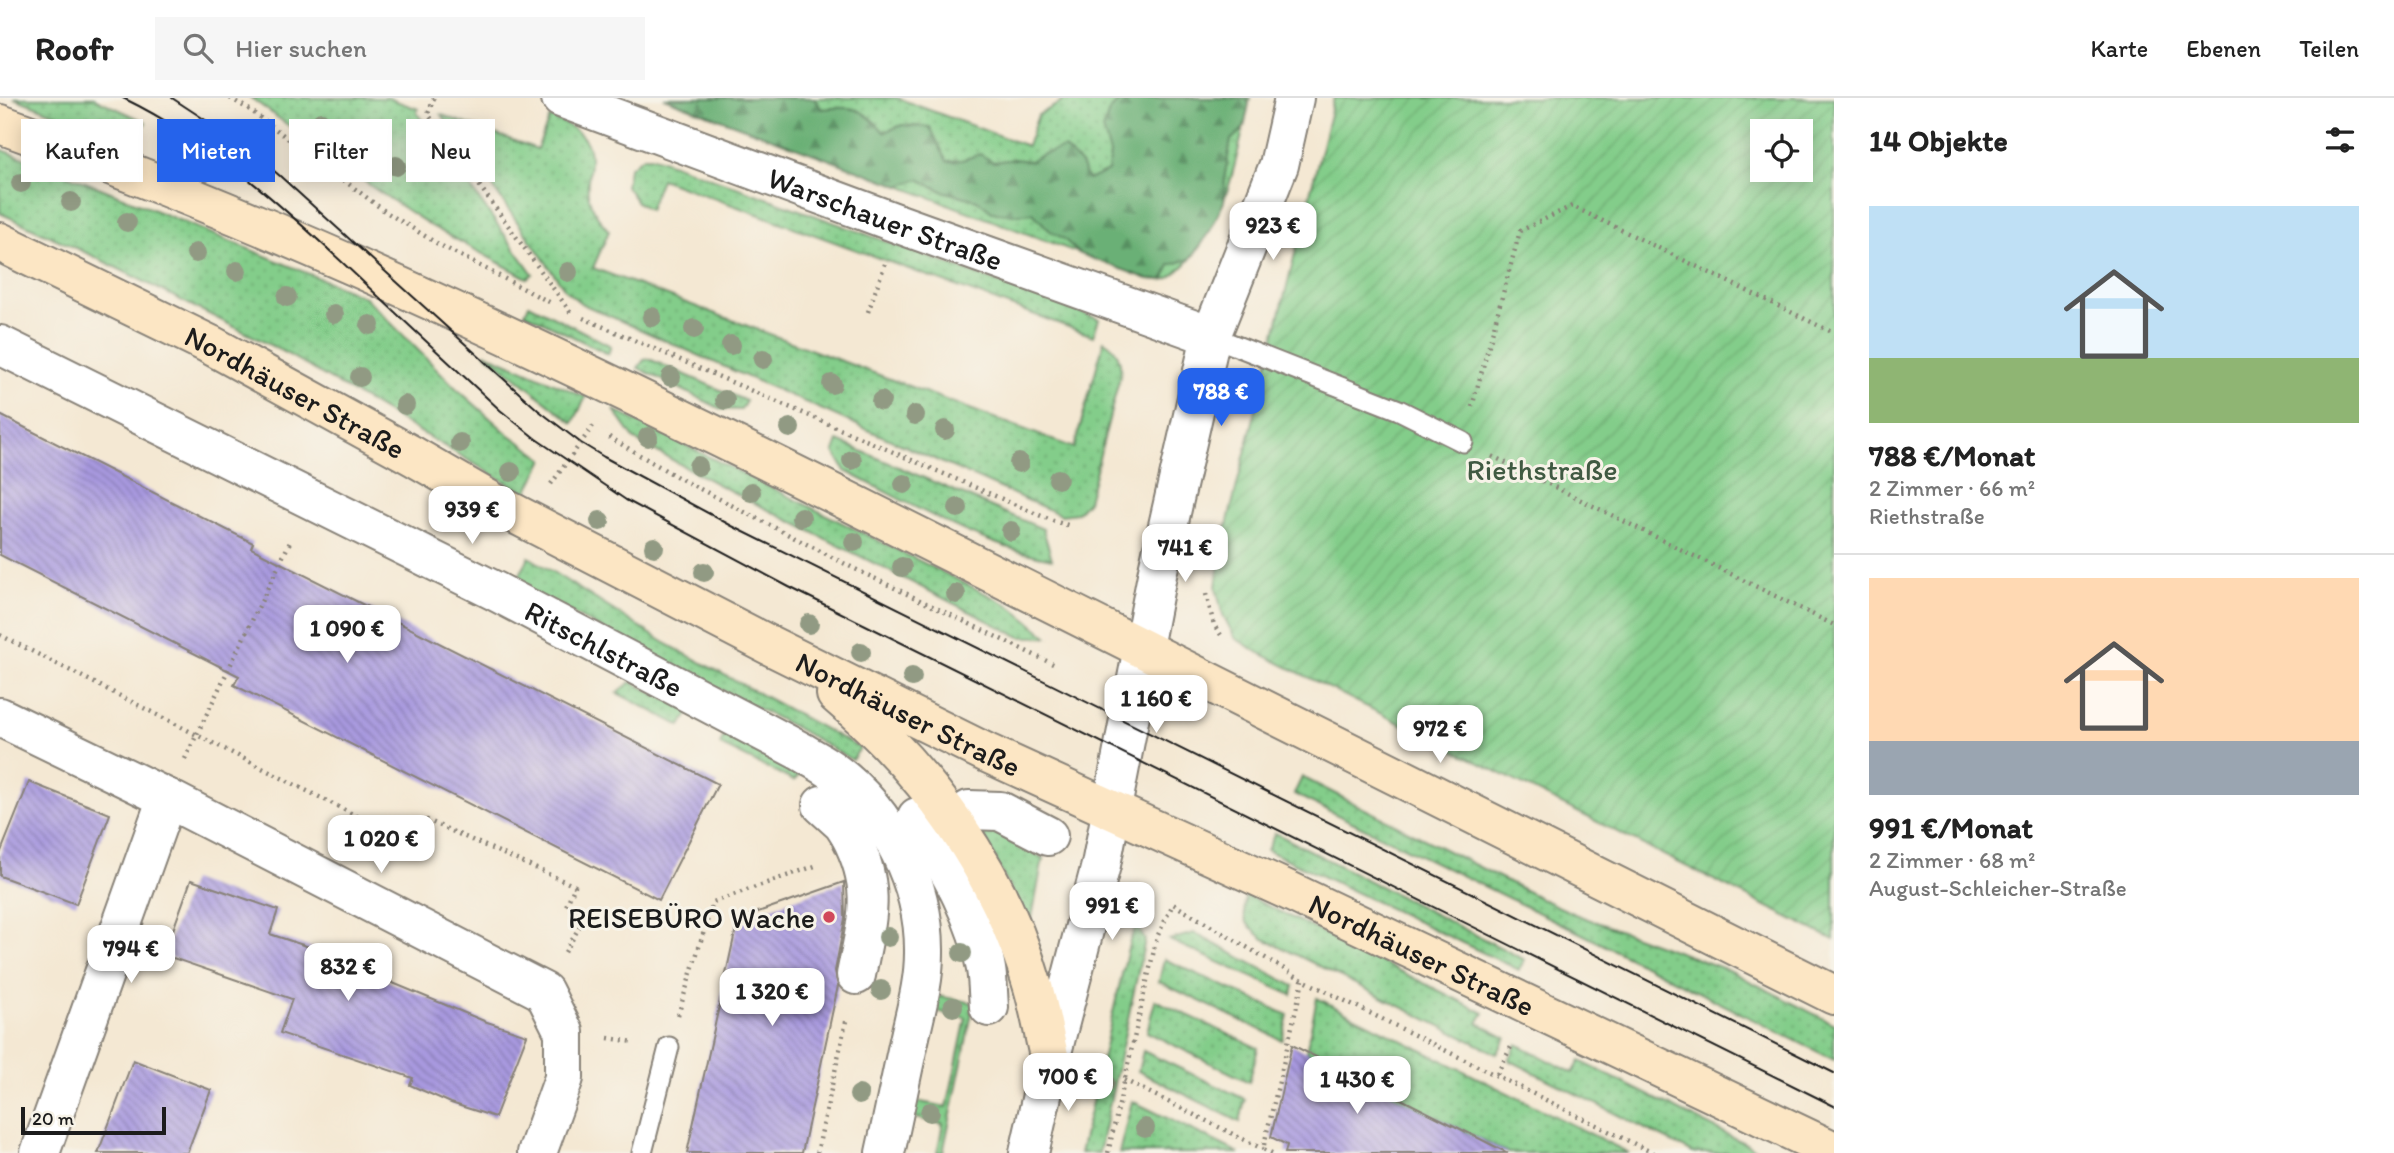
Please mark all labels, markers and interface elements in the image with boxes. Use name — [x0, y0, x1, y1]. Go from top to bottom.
search box — [155, 17, 645, 80]
text: Roofr — [35, 29, 113, 68]
icon: search — [179, 29, 217, 67]
text: Hier suchen — [235, 32, 367, 64]
text: Karte — [2090, 34, 2148, 63]
text: Ebenen — [2186, 34, 2261, 63]
text: Teilen — [2299, 34, 2359, 63]
chip: Kaufen — [21, 119, 143, 182]
chip: Mieten — [157, 119, 275, 182]
chip: Filter — [289, 119, 392, 182]
chip: Neu — [406, 119, 495, 182]
map controls — [1750, 119, 1813, 182]
button: locate — [1750, 119, 1813, 182]
icon: filters — [2321, 121, 2359, 159]
text: 14 Objekte — [1869, 122, 2008, 159]
street label: Warschauer Straße — [763, 158, 1008, 278]
pin: 923 € — [1224, 202, 1322, 262]
text: 923 € — [1246, 211, 1300, 239]
icon: home — [2051, 251, 2177, 377]
street label: Nordhäuser Straße — [179, 317, 412, 467]
pin: 788 € — [1172, 368, 1270, 428]
text: 788 € — [1194, 377, 1248, 405]
text: 788 €/Monat — [1869, 437, 2035, 474]
park label: Riethstraße — [1466, 451, 1618, 488]
text: 2 Zimmer · 66 m² — [1869, 474, 2035, 502]
pin: 939 € — [423, 486, 521, 546]
text: 939 € — [445, 495, 499, 523]
text: Riethstraße — [1869, 502, 1985, 530]
pin: 741 € — [1136, 524, 1234, 584]
text: 741 € — [1158, 533, 1212, 561]
street label: Ritschlstraße — [519, 592, 690, 705]
pin: 1 090 € — [282, 606, 412, 665]
text: 1 090 € — [310, 614, 384, 642]
icon: home — [2051, 623, 2177, 749]
street label: Nordhäuser Straße — [790, 643, 1027, 784]
pin: 1 160 € — [1091, 676, 1221, 735]
text: 1 160 € — [1120, 684, 1192, 712]
pin: 972 € — [1391, 706, 1489, 765]
text: 972 € — [1413, 714, 1467, 742]
text: 991 €/Monat — [1869, 809, 2033, 846]
pin: 1 020 € — [316, 816, 446, 875]
text: 1 020 € — [344, 824, 418, 852]
text: 2 Zimmer · 68 m² — [1869, 846, 2036, 874]
text: August-Schleicher-Straße — [1869, 874, 2127, 902]
pin: 991 € — [1063, 882, 1161, 942]
street label: Nordhäuser Straße — [1303, 885, 1541, 1024]
text: 991 € — [1085, 891, 1139, 919]
place label: REISEBÜRO Wache — [568, 899, 815, 936]
marker: REISEBÜRO Wache — [821, 909, 837, 925]
pin: 794 € — [82, 926, 180, 985]
text: 794 € — [103, 934, 159, 962]
pin: 832 € — [299, 944, 397, 1003]
text: 832 € — [320, 952, 376, 980]
pin: 1 320 € — [707, 968, 837, 1028]
text: 1 320 € — [736, 977, 808, 1005]
pin: 700 € — [1019, 1054, 1117, 1113]
pin: 1 430 € — [1292, 1056, 1422, 1116]
text: 700 € — [1039, 1062, 1097, 1090]
text: 1 430 € — [1320, 1065, 1394, 1093]
scale bar — [21, 1104, 166, 1136]
text: 20 m — [32, 1107, 74, 1130]

